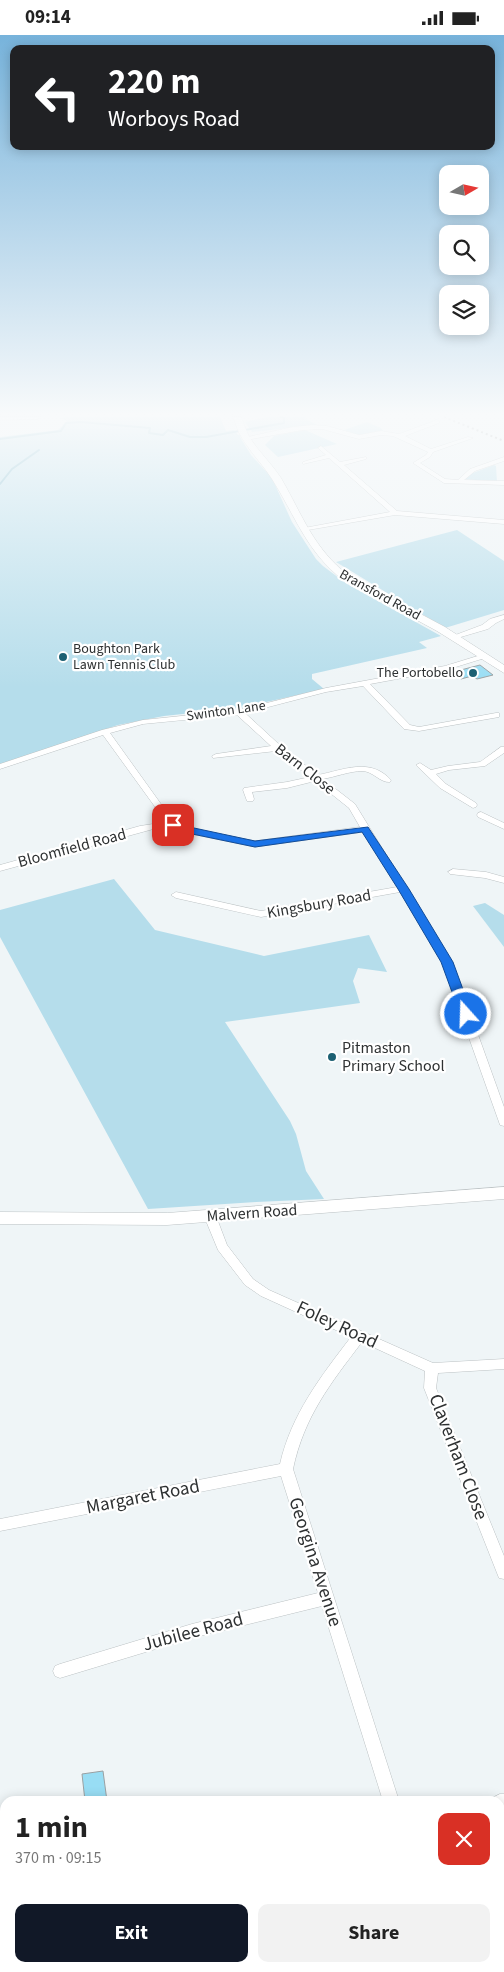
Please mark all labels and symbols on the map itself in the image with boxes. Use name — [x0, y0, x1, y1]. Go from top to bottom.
north arrow — [439, 165, 489, 215]
street label: Bransford Road — [336, 564, 424, 626]
place label: Boughton Park Lawn Tennis Club — [73, 639, 176, 675]
marker: Boughton Park Lawn Tennis Club — [57, 651, 69, 663]
place label: The Portobello — [377, 663, 463, 683]
marker: The Portobello — [467, 667, 479, 679]
street label: Swinton Lane — [185, 696, 267, 726]
street label: Barn Close — [270, 738, 340, 800]
pin — [152, 804, 194, 846]
street label: Bloomfield Road — [15, 823, 129, 873]
street label: Kingsbury Road — [265, 884, 373, 924]
position arrow — [439, 987, 491, 1039]
place label: Pitmaston Primary School — [342, 1037, 444, 1077]
marker: Pitmaston Primary School — [326, 1051, 338, 1063]
street label: Malvern Road — [206, 1199, 298, 1227]
street label: Foley Road — [292, 1294, 382, 1356]
street label: Claverham Close — [422, 1390, 494, 1524]
street label: Margaret Road — [84, 1473, 202, 1521]
street label: Georgina Avenue — [281, 1494, 349, 1630]
street label: Jubilee Road — [140, 1606, 246, 1658]

